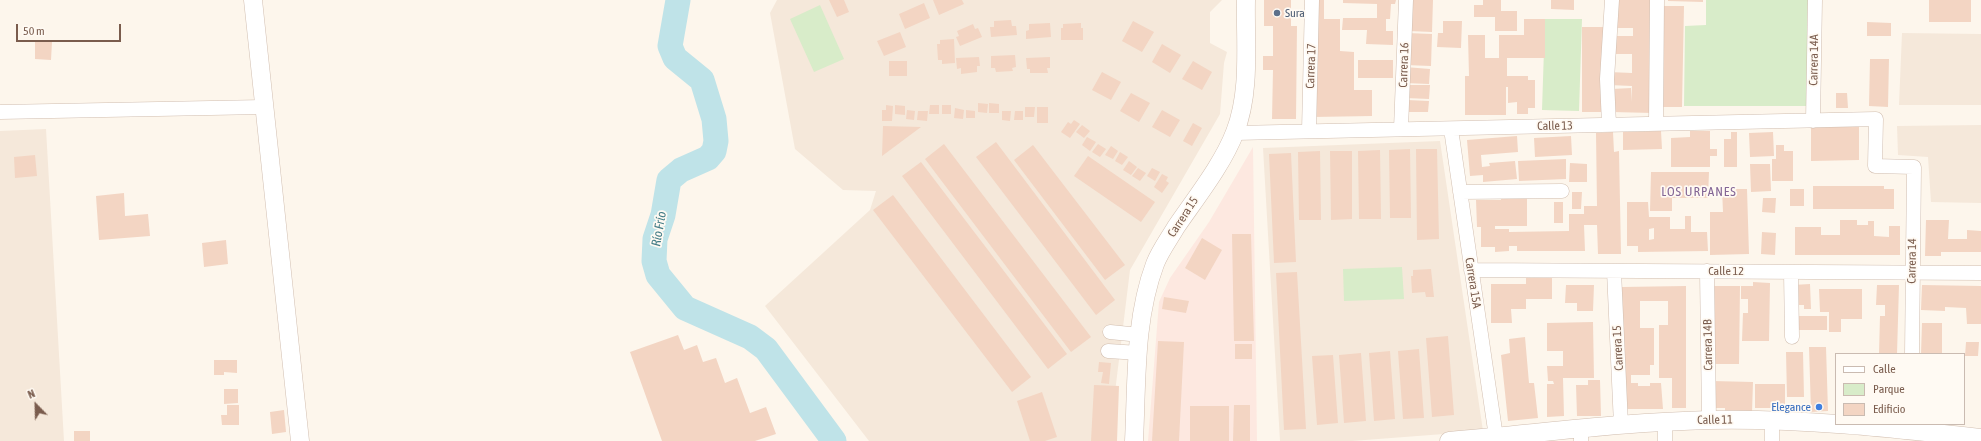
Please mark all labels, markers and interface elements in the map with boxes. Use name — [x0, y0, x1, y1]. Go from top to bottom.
place label: Sura — [1285, 6, 1305, 20]
marker: Sura — [1272, 8, 1282, 18]
scale bar — [18, 16, 123, 42]
text: 50 m — [23, 24, 45, 38]
street label: Carrera 14A — [1806, 34, 1822, 86]
street label: Carrera 16 — [1396, 42, 1412, 88]
street label: Carrera 17 — [1303, 43, 1319, 89]
street label: Calle 13 — [1537, 118, 1573, 134]
district label: LOS URPANES — [1661, 184, 1737, 200]
street label: Carrera 15 — [1165, 194, 1201, 240]
water label: Río Frío — [648, 210, 670, 248]
street label: Carrera 14 — [1904, 238, 1920, 284]
street label: Carrera 15A — [1462, 257, 1484, 309]
street label: Calle 12 — [1708, 264, 1744, 278]
street label: Carrera 14B — [1700, 319, 1716, 371]
street label: Carrera 15 — [1610, 325, 1626, 371]
legend — [1835, 353, 1965, 425]
text: Calle — [1873, 362, 1896, 376]
text: Parque — [1873, 382, 1905, 396]
north arrow — [16, 385, 56, 425]
text: N — [26, 387, 37, 401]
place label: Elegance — [1771, 400, 1811, 414]
marker: Elegance — [1814, 402, 1824, 412]
text: Edificio — [1873, 402, 1905, 416]
street label: Calle 11 — [1697, 412, 1733, 428]

